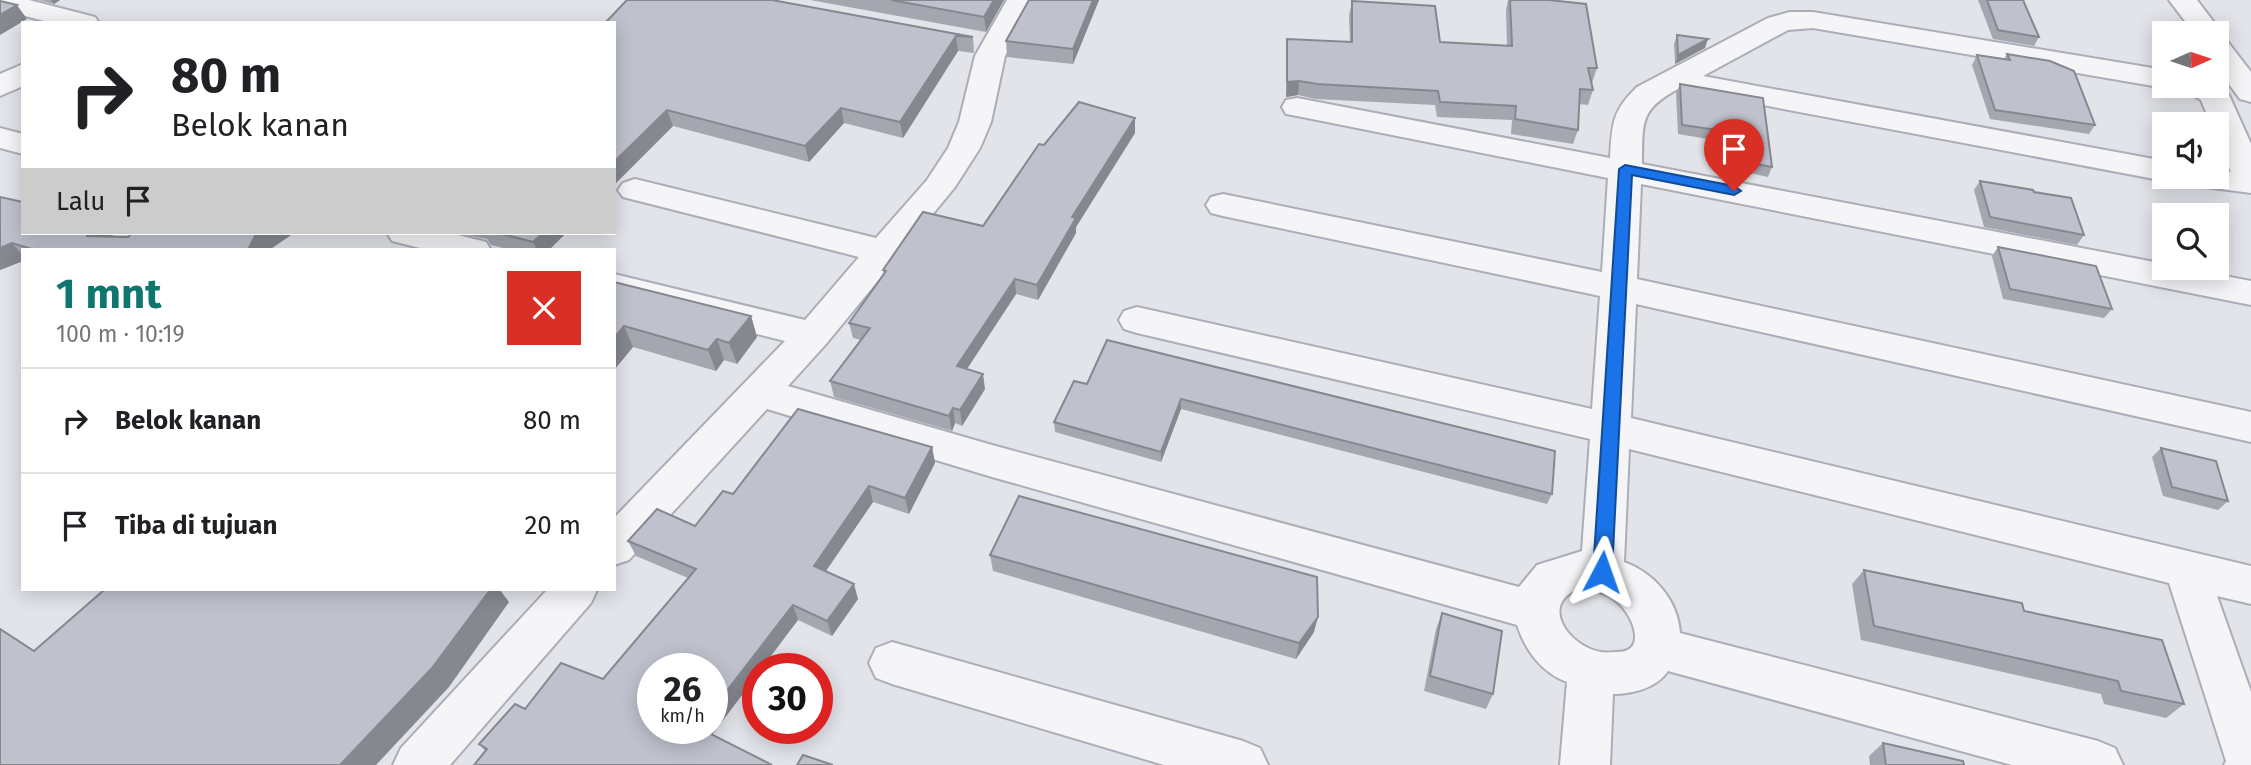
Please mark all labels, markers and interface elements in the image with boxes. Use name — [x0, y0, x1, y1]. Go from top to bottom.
north arrow — [2152, 21, 2230, 98]
map controls — [2152, 21, 2229, 280]
text: 80 m — [171, 46, 281, 105]
icon: right — [56, 49, 147, 140]
text: Belok kanan — [171, 106, 349, 144]
button: sound — [2152, 112, 2229, 189]
pin — [1704, 119, 1764, 191]
icon: arrive — [1715, 130, 1753, 168]
icon: arrive — [119, 182, 157, 220]
text: Lalu — [56, 186, 105, 217]
button: search — [2152, 203, 2229, 280]
text: 1 mnt — [56, 269, 161, 319]
button: close — [507, 271, 581, 345]
text: 100 m · 10:19 — [56, 320, 185, 348]
icon: right — [56, 402, 94, 440]
text: Belok kanan — [115, 405, 261, 436]
text: 80 m — [523, 405, 581, 436]
icon: arrive — [56, 507, 94, 545]
text: Tiba di tujuan — [115, 510, 277, 541]
text: 20 m — [524, 510, 581, 541]
position arrow — [1565, 535, 1639, 609]
speed limit sign: 30 — [742, 653, 833, 744]
text: 26 — [664, 668, 701, 710]
text: km/h — [660, 705, 705, 727]

